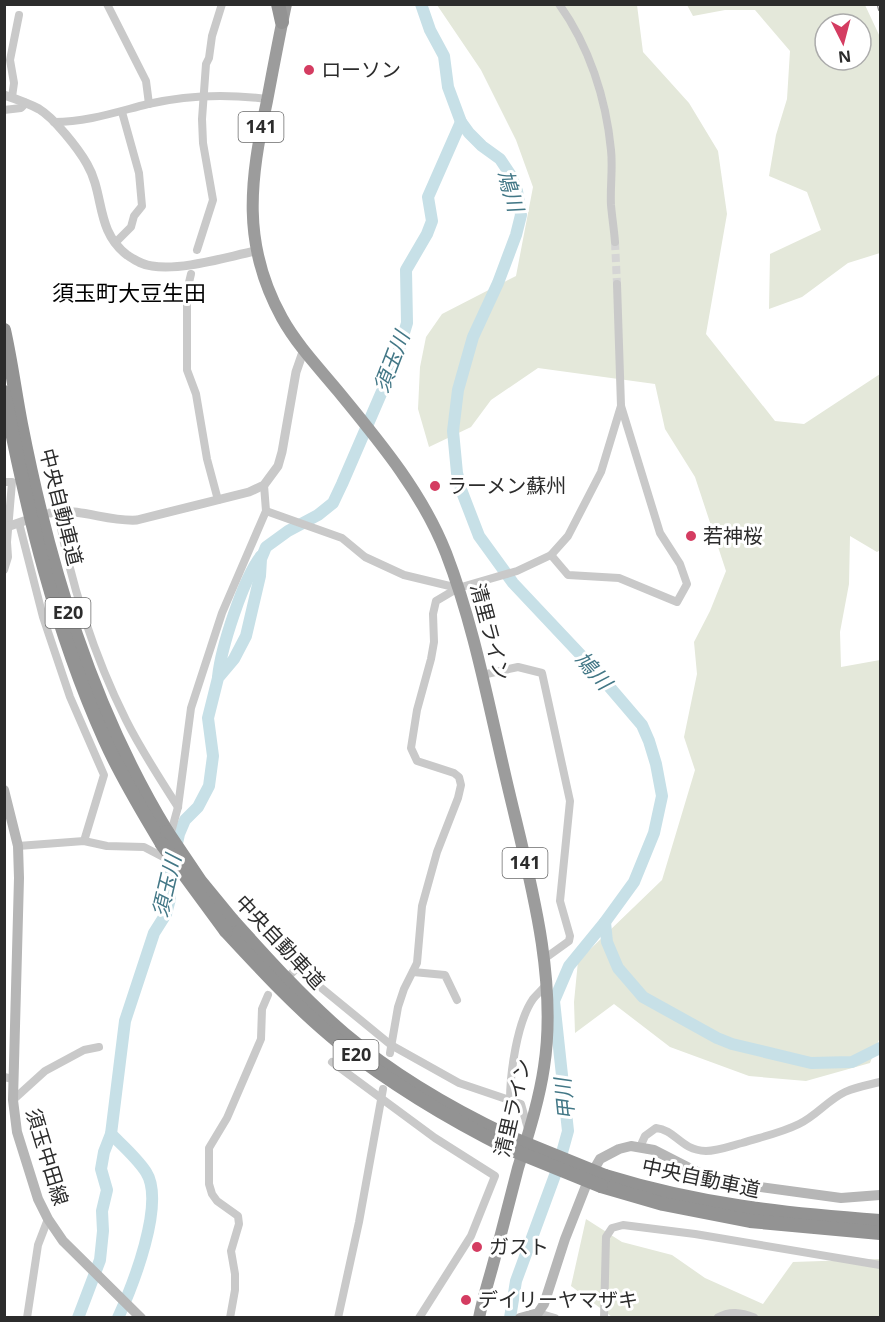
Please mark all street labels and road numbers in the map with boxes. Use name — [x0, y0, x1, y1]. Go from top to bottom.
road number: 141 — [238, 112, 284, 142]
street label: 中央自動車道 — [34, 445, 89, 568]
street label: 清里ライン — [465, 580, 516, 684]
road number: E20 — [46, 598, 90, 628]
road number: 141 — [502, 848, 548, 878]
street label: 中央自動車道 — [230, 889, 331, 995]
road number: E20 — [334, 1040, 378, 1070]
street label: 清里ライン — [488, 1056, 537, 1160]
street label: 須玉中田線 — [20, 1105, 75, 1209]
street label: 中央自動車道 — [640, 1152, 763, 1203]

